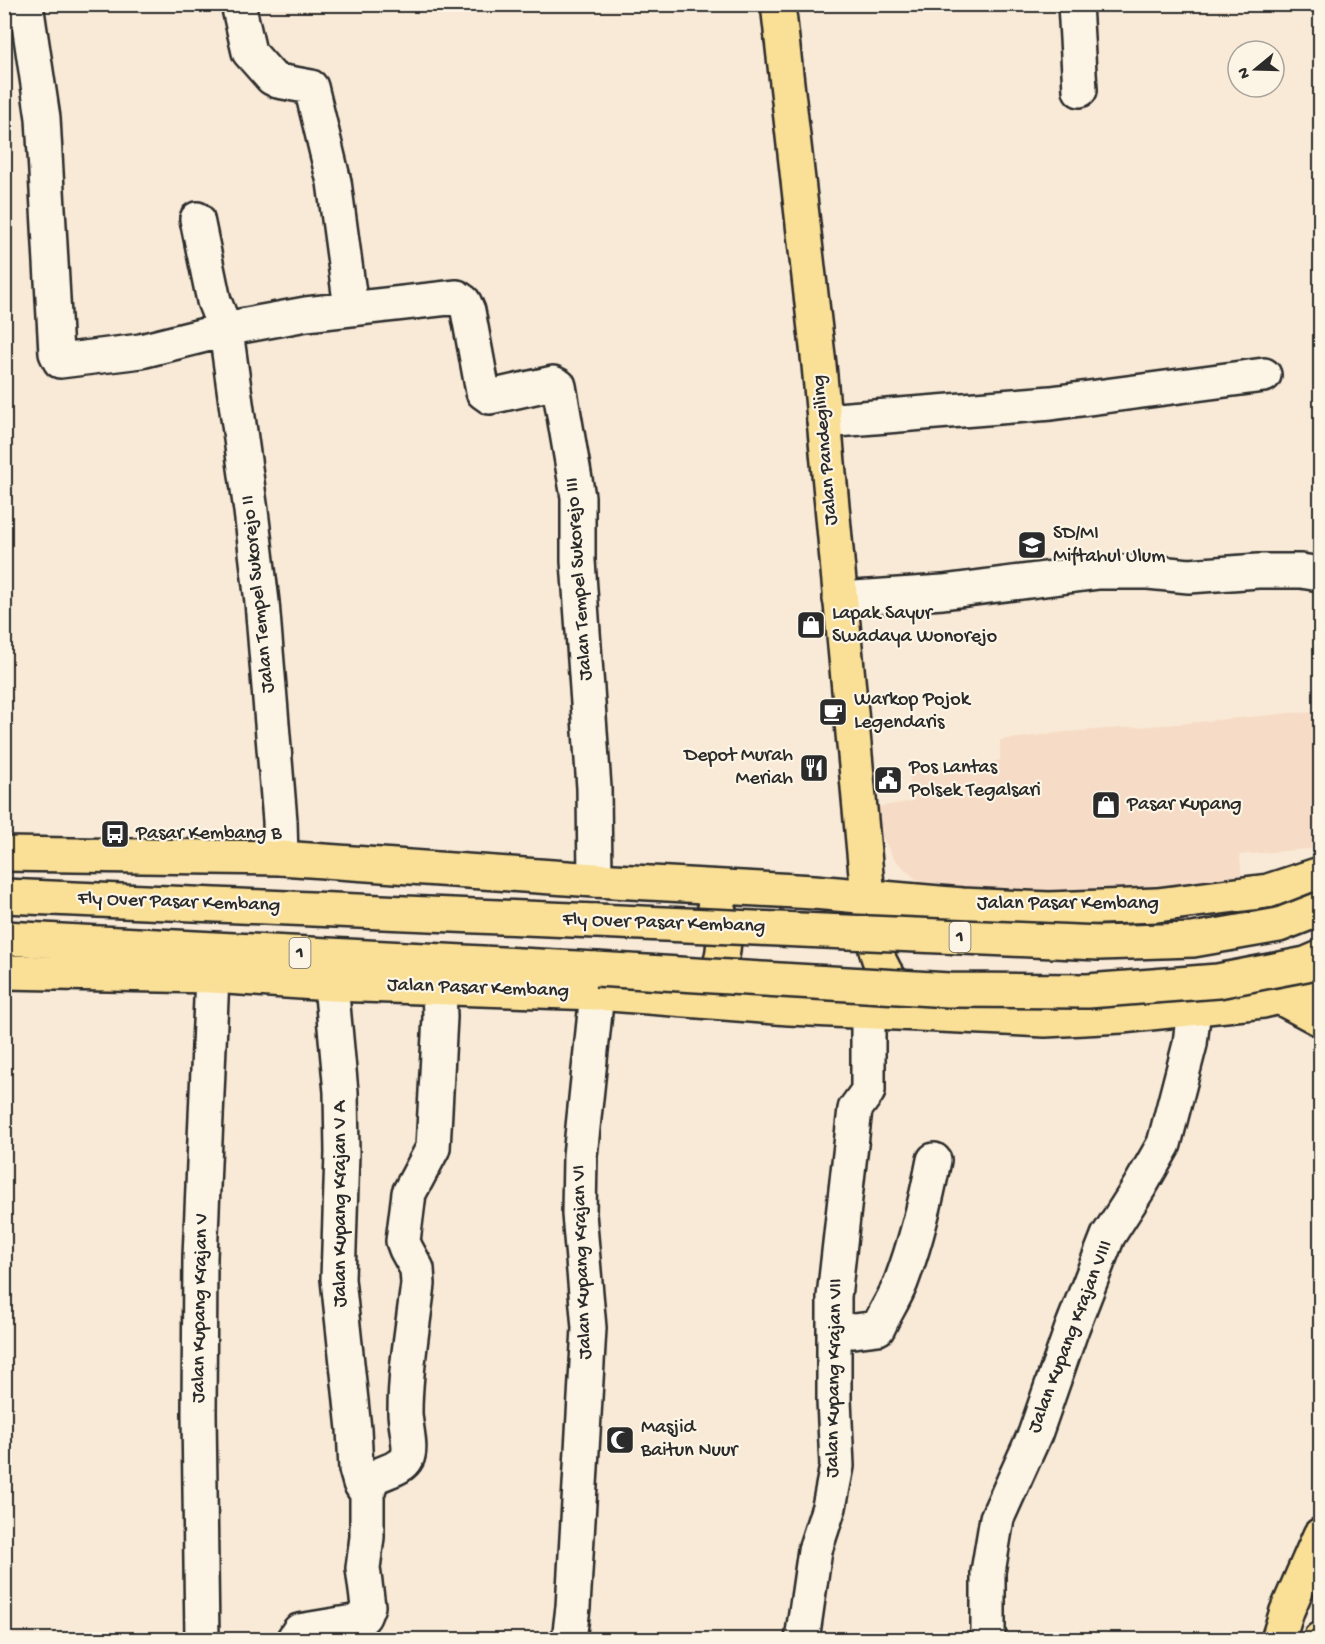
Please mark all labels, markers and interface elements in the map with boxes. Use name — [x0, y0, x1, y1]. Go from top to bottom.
north arrow — [1226, 39, 1286, 99]
text: N — [1234, 64, 1256, 81]
street label: Jalan Pandegiling — [808, 374, 844, 526]
street label: Jalan Tempel Sukorejo III — [561, 477, 599, 681]
street label: Jalan Tempel Sukorejo II — [237, 494, 281, 694]
place label: SD/MI Miftahul Ulum — [1053, 523, 1165, 569]
school or university icon: SD/MI Miftahul Ulum — [1016, 529, 1048, 561]
place label: Lapak Sayur Swadaya Wonorejo — [832, 603, 997, 649]
shop icon: Lapak Sayur Swadaya Wonorejo — [795, 609, 827, 641]
place label: Warkop Pojok Legendaris — [854, 689, 972, 735]
cafe icon: Warkop Pojok Legendaris — [817, 696, 849, 728]
place label: Depot Murah Meriah — [682, 745, 793, 791]
restaurant icon: Depot Murah Meriah — [798, 752, 830, 784]
place label: Pos Lantas Polsek Tegalsari — [908, 757, 1041, 803]
public building icon: Pos Lantas Polsek Tegalsari — [872, 764, 904, 796]
shop icon: Pasar Kupang — [1090, 789, 1122, 821]
place label: Pasar Kupang — [1126, 794, 1242, 817]
bus stop icon: Pasar Kembang B — [99, 818, 131, 850]
place label: Pasar Kembang B — [135, 823, 282, 846]
street label: Fly Over Pasar Kembang — [76, 888, 281, 918]
street label: Jalan Pasar Kembang — [977, 893, 1159, 916]
street label: Fly Over Pasar Kembang — [561, 909, 766, 939]
road number: 1 — [950, 922, 970, 952]
road number: 1 — [290, 938, 310, 968]
street label: Jalan Pasar Kembang — [387, 974, 569, 1004]
street label: Jalan Kupang Krajan V A — [330, 1100, 353, 1307]
street label: Jalan Kupang Krajan VI — [568, 1164, 598, 1360]
street label: Jalan Kupang Krajan V — [188, 1213, 214, 1403]
street label: Jalan Kupang Krajan VIII — [1024, 1238, 1118, 1436]
street label: Jalan Kupang Krajan VII — [822, 1278, 848, 1478]
place label: Masjid Baitun Nuur — [640, 1417, 739, 1463]
mosque icon: Masjid Baitun Nuur — [604, 1424, 636, 1456]

